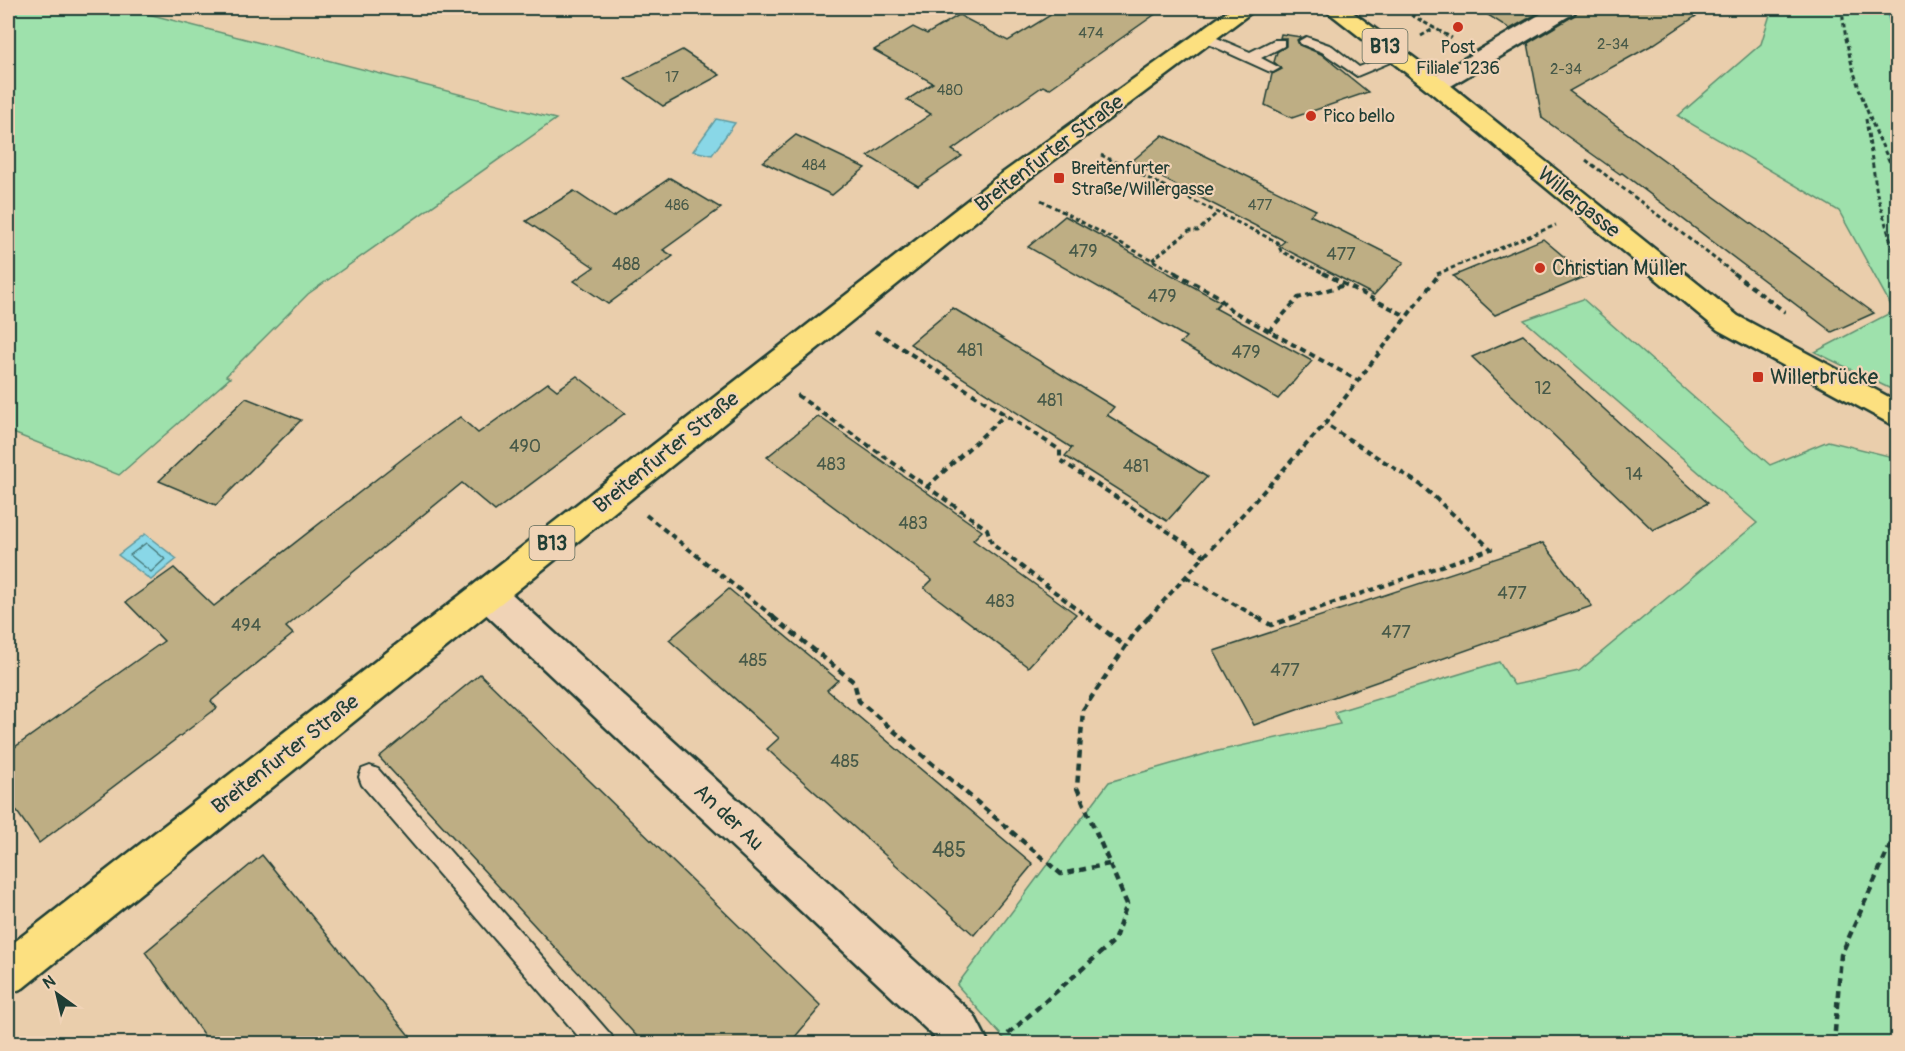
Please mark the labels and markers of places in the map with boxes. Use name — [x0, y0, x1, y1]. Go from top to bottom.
marker: Post Filiale 1236 — [1451, 20, 1465, 34]
place label: Post Filiale 1236 — [1416, 36, 1500, 80]
place label: Pico bello — [1323, 105, 1395, 128]
marker: Pico bello — [1304, 109, 1318, 123]
place label: Breitenfurter Straße/Willergasse — [1071, 157, 1214, 201]
marker: Breitenfurter Straße/Willergasse — [1052, 171, 1066, 185]
place label: Christian Müller — [1552, 255, 1688, 282]
marker: Christian Müller — [1533, 261, 1547, 275]
place label: Willerbrücke — [1770, 364, 1879, 391]
marker: Willerbrücke — [1751, 370, 1765, 384]

